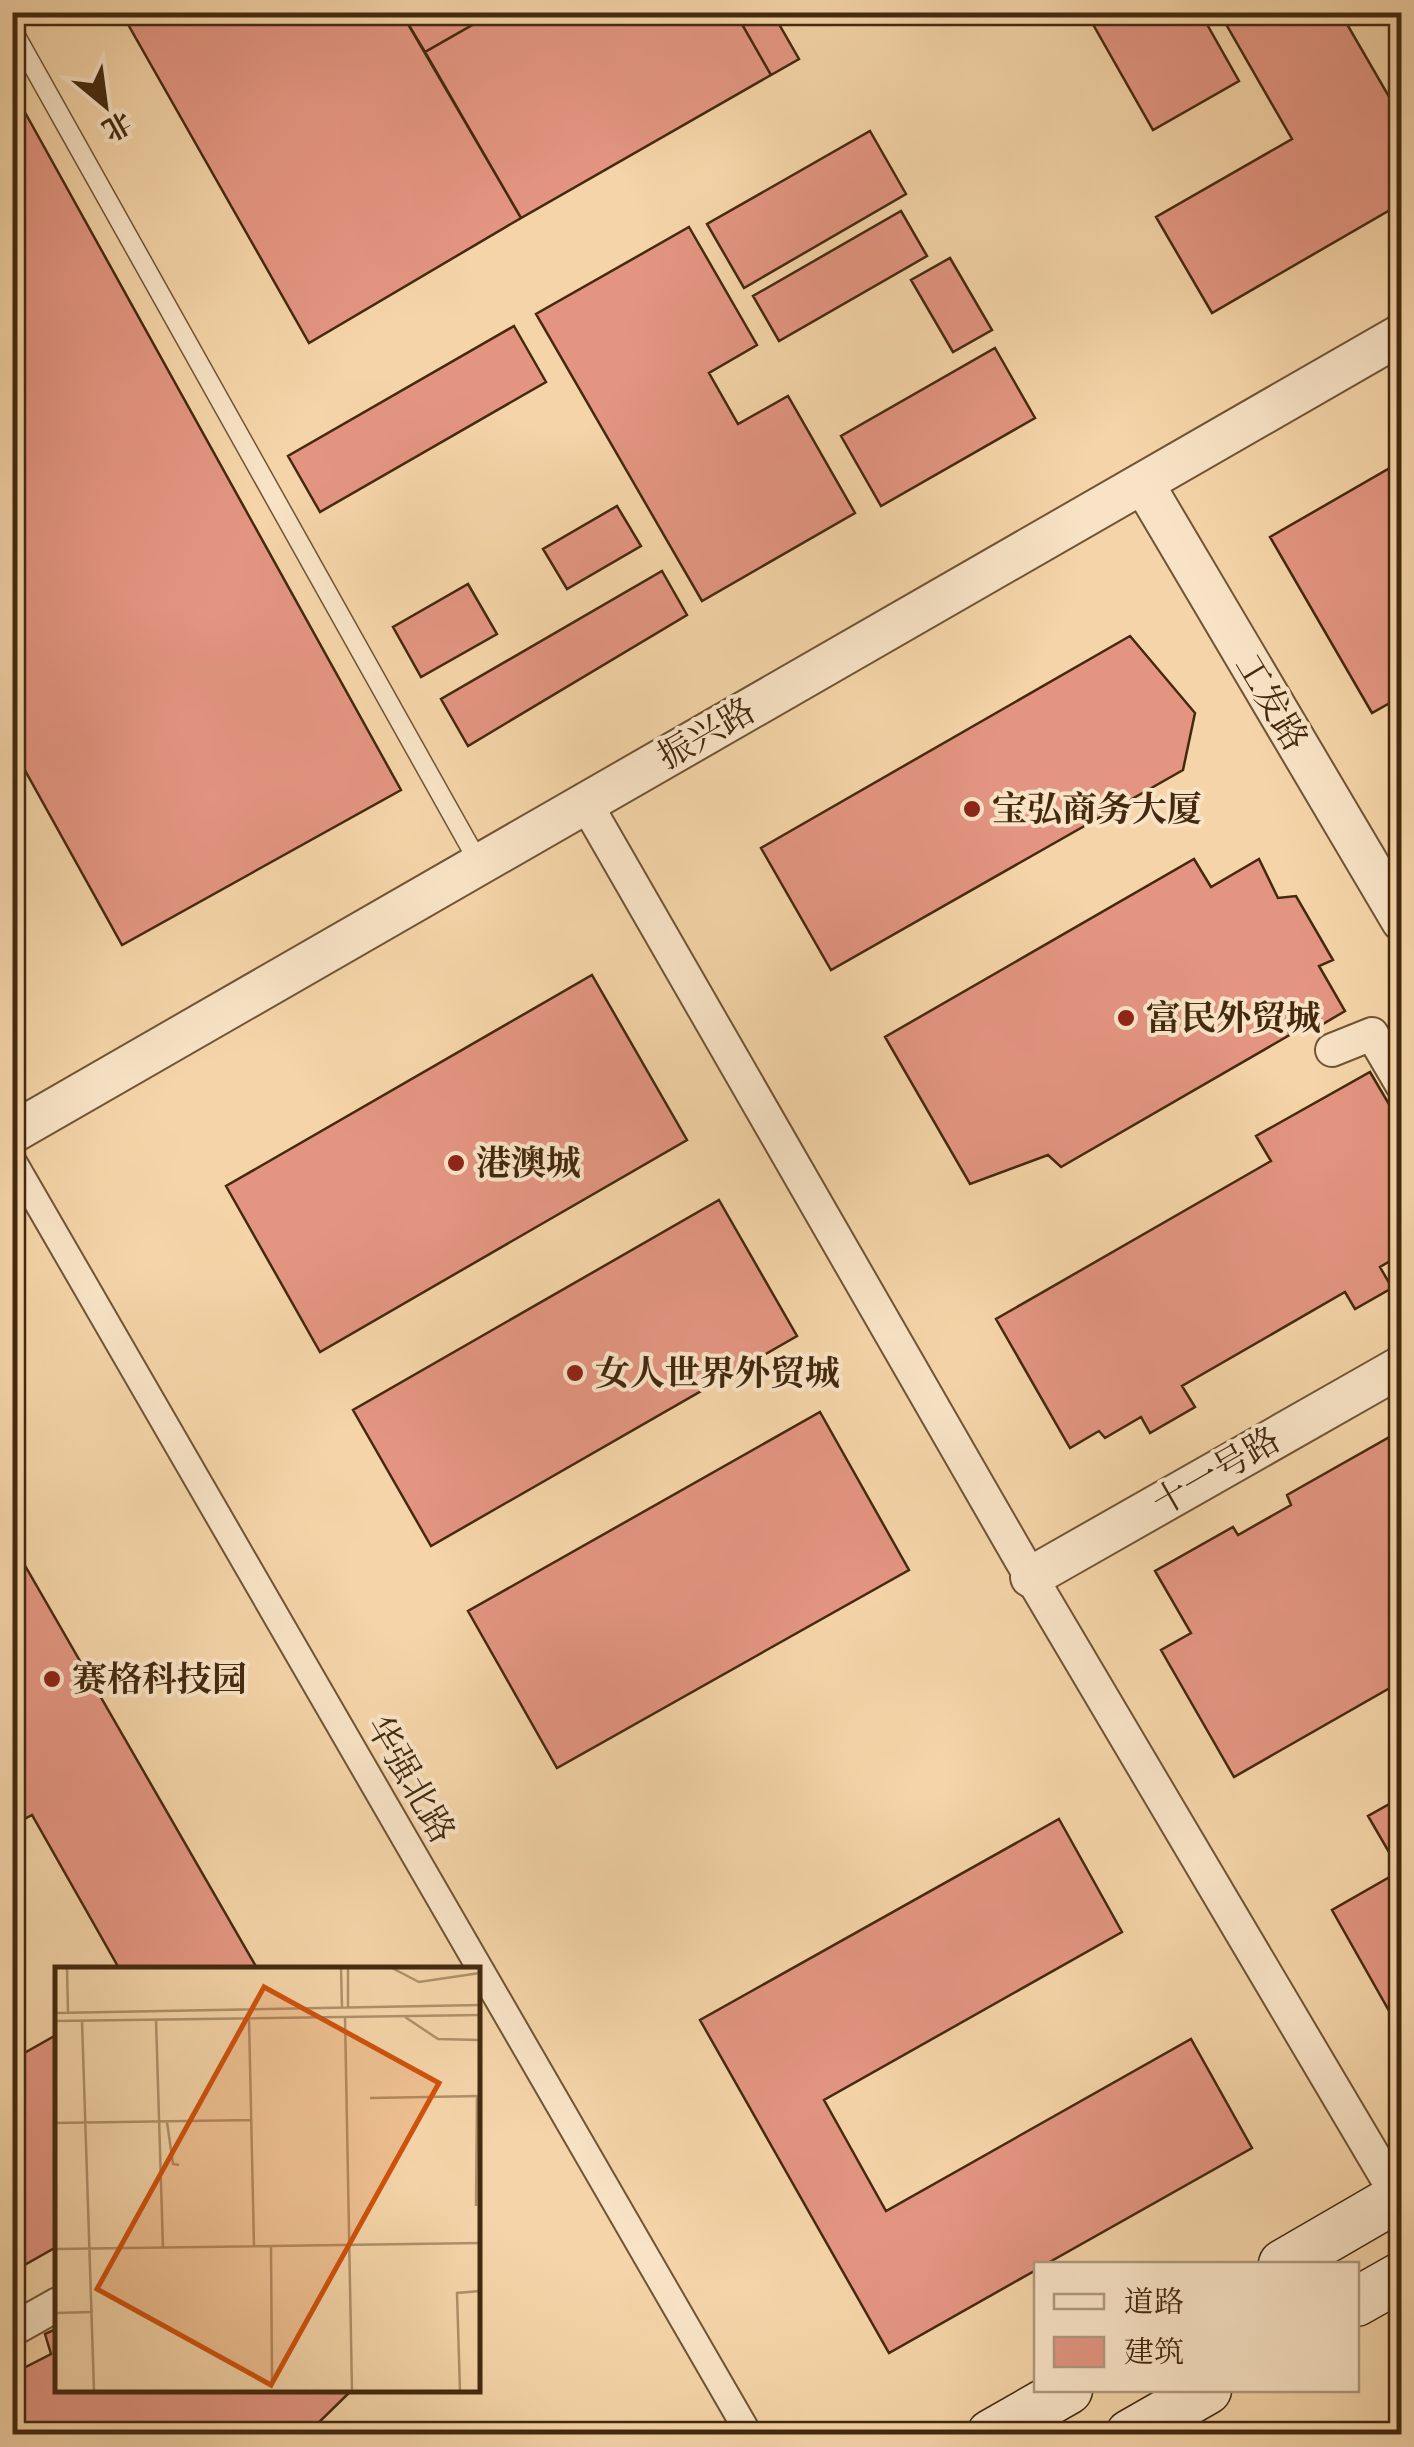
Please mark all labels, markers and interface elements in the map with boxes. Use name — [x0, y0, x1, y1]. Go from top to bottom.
north arrow — [55, 55, 155, 155]
text: 北 — [97, 105, 138, 149]
street label: 工发路 — [1227, 646, 1318, 758]
street label: 振兴路 — [650, 688, 762, 777]
place label: 宝弘商务大厦 — [992, 787, 1202, 830]
marker: 宝弘商务大厦 — [961, 798, 983, 820]
place label: 富民外贸城 — [1146, 996, 1321, 1039]
marker: 富民外贸城 — [1115, 1007, 1137, 1029]
place label: 港澳城 — [476, 1141, 581, 1184]
marker: 港澳城 — [445, 1152, 467, 1174]
place label: 女人世界外贸城 — [595, 1351, 840, 1394]
marker: 女人世界外贸城 — [564, 1362, 586, 1384]
street label: 十一号路 — [1144, 1417, 1287, 1524]
place label: 赛格科技园 — [72, 1657, 247, 1700]
marker: 赛格科技园 — [41, 1668, 63, 1690]
street label: 华强北路 — [358, 1707, 465, 1850]
inset map — [55, 1967, 480, 2392]
legend — [1034, 2262, 1359, 2392]
text: 道路 — [1124, 2283, 1184, 2320]
text: 建筑 — [1124, 2333, 1184, 2370]

